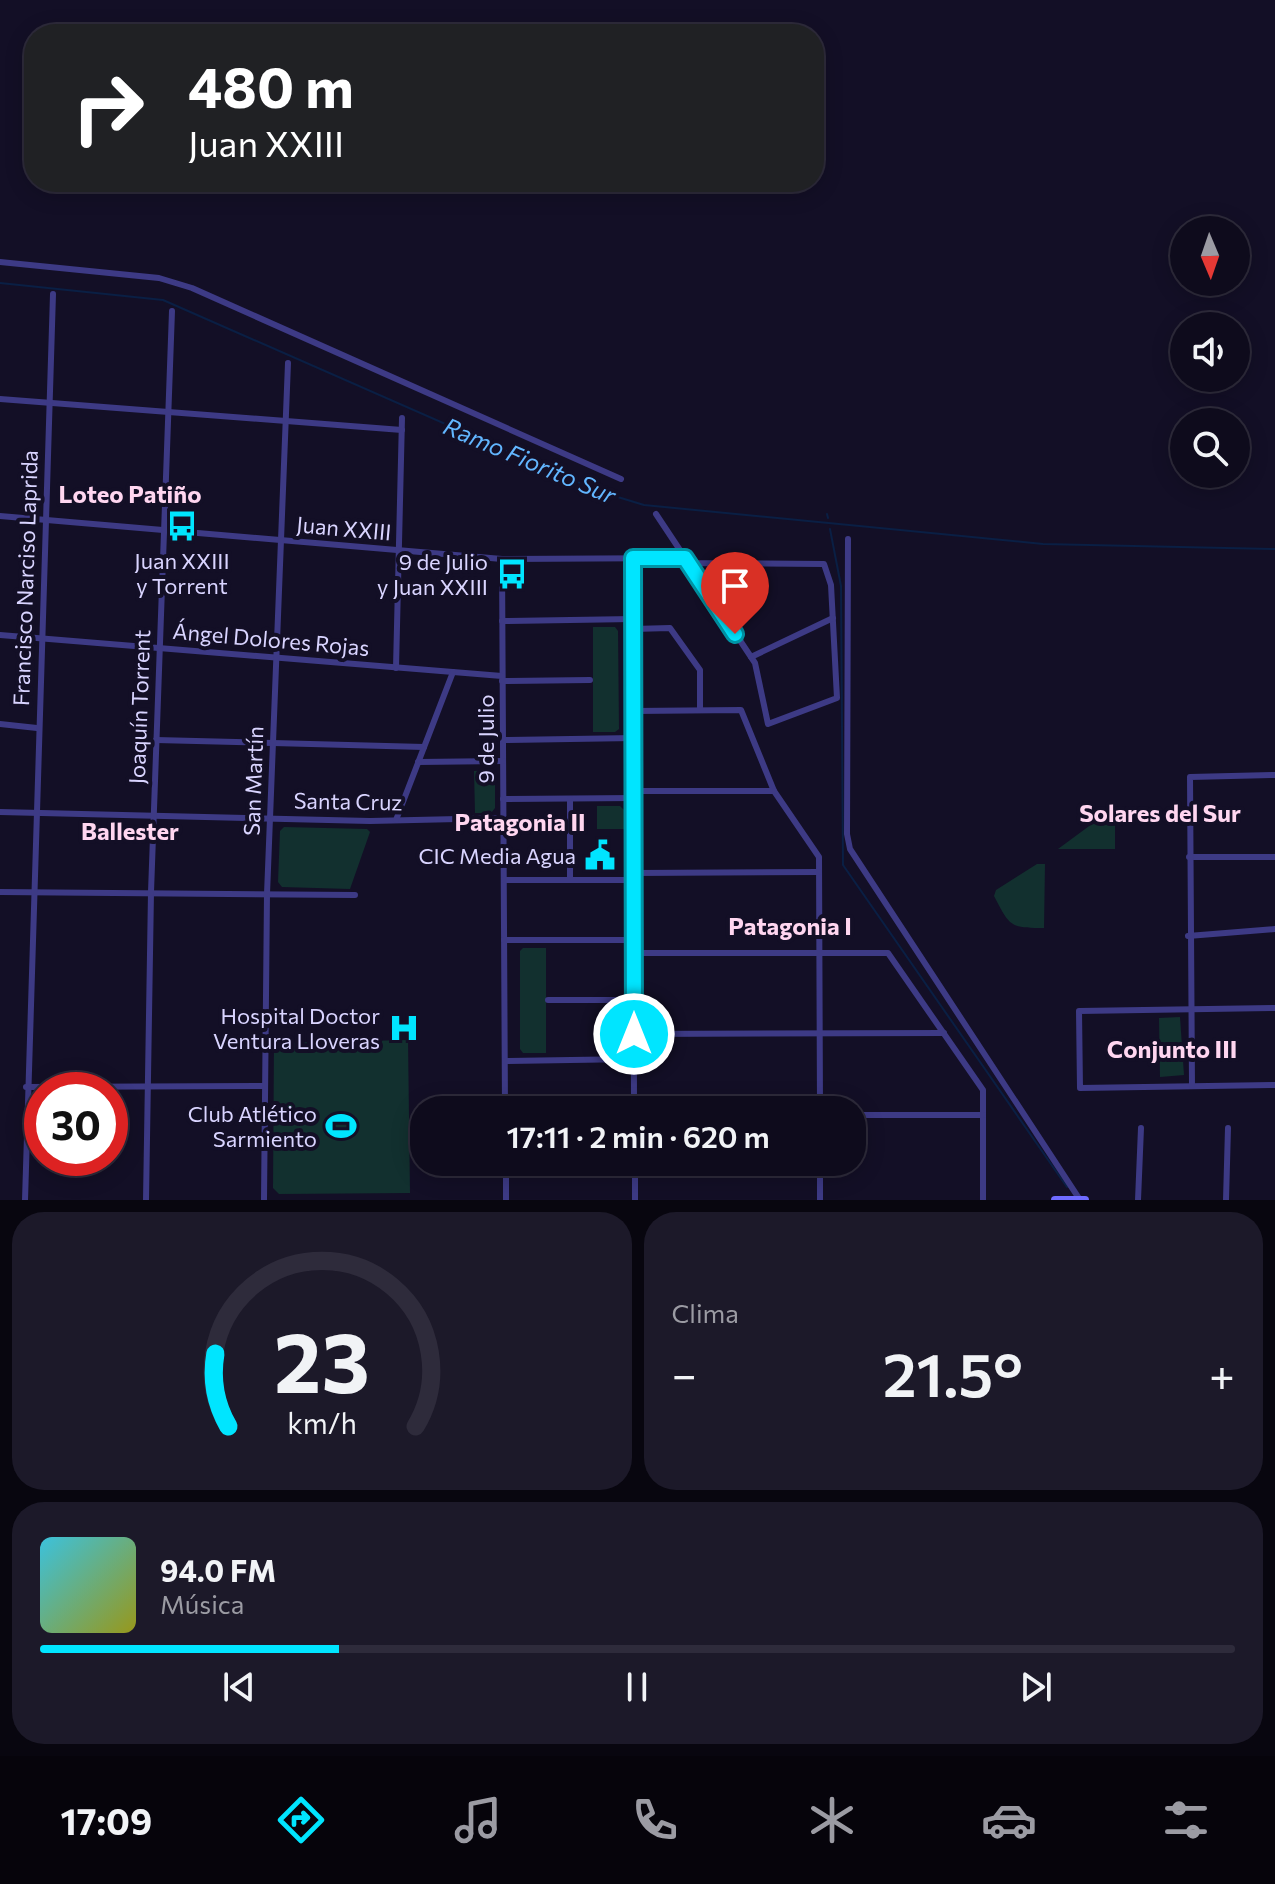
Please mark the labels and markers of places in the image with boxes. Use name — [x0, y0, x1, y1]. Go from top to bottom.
bus stop icon: Juan XXIII y Torrent — [165, 509, 199, 543]
place label: Juan XXIII y Torrent — [134, 547, 230, 599]
place label: 9 de Julio y Juan XXIII — [377, 548, 488, 600]
pin — [701, 552, 769, 634]
bus stop icon: 9 de Julio y Juan XXIII — [495, 557, 529, 591]
public building icon: CIC Media Agua — [583, 838, 617, 872]
place label: CIC Media Agua — [418, 842, 576, 869]
place label: Hospital Doctor Ventura Lloveras — [213, 1002, 380, 1054]
hospital icon: Hospital Doctor Ventura Lloveras — [387, 1011, 421, 1045]
place label: Club Atlético Sarmiento — [188, 1100, 317, 1152]
sports icon: Club Atlético Sarmiento — [324, 1109, 358, 1143]

